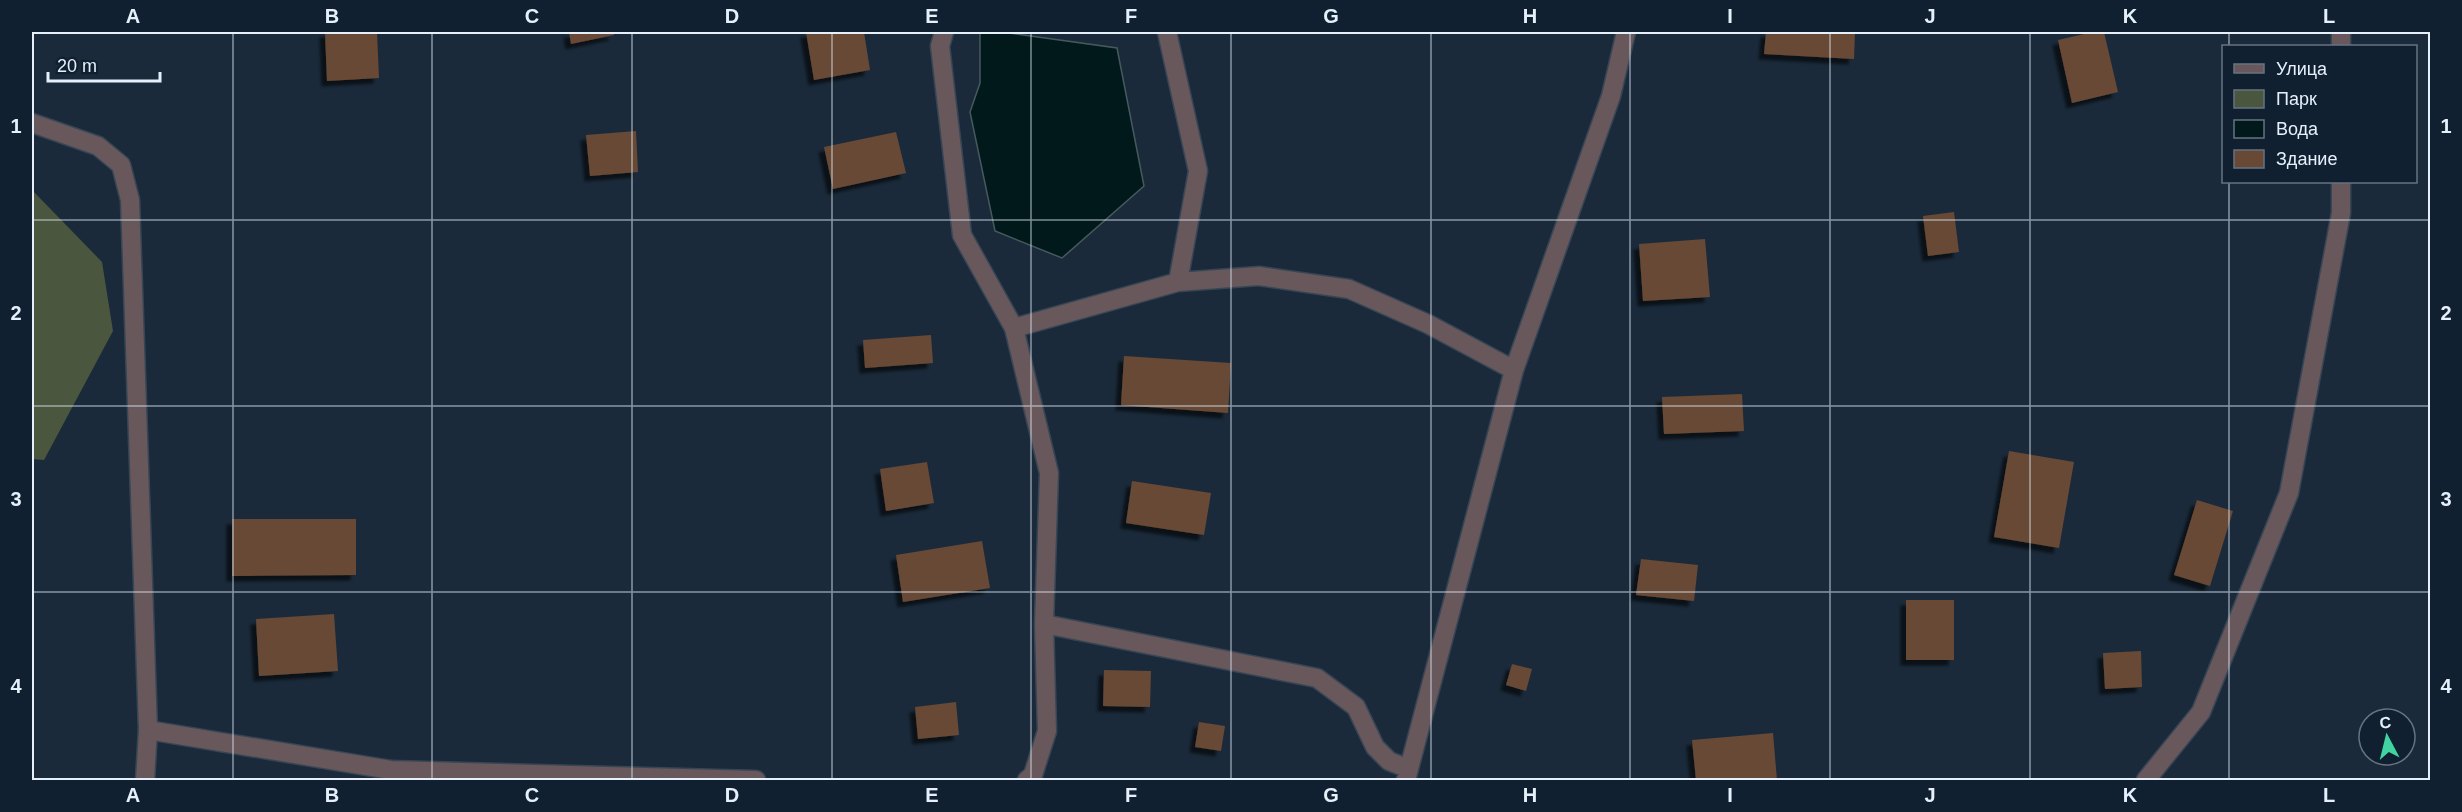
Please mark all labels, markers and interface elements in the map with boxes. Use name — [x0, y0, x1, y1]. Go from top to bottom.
text: A — [126, 5, 140, 27]
text: B — [325, 5, 339, 27]
text: C — [525, 5, 539, 27]
text: D — [725, 5, 739, 27]
text: E — [925, 5, 939, 27]
text: F — [1125, 5, 1137, 27]
text: G — [1323, 5, 1339, 27]
text: H — [1523, 5, 1537, 27]
text: I — [1727, 5, 1733, 27]
text: J — [1924, 5, 1936, 27]
text: K — [2123, 5, 2138, 27]
text: L — [2323, 5, 2335, 27]
scale bar — [48, 45, 160, 83]
legend — [2222, 45, 2417, 183]
text: 20 m — [57, 56, 97, 76]
text: Улица — [2276, 59, 2328, 79]
text: Парк — [2276, 89, 2317, 109]
text: 1 — [10, 115, 22, 137]
text: 1 — [2440, 115, 2452, 137]
text: Вода — [2276, 119, 2319, 139]
text: Здание — [2276, 149, 2337, 169]
text: 2 — [10, 302, 22, 324]
text: 2 — [2440, 302, 2452, 324]
text: 3 — [10, 488, 22, 510]
text: 3 — [2440, 488, 2452, 510]
text: 4 — [10, 675, 22, 697]
text: 4 — [2440, 675, 2452, 697]
north arrow — [2357, 707, 2417, 767]
text: С — [2378, 713, 2392, 732]
text: A — [126, 784, 140, 806]
text: B — [325, 784, 339, 806]
text: C — [525, 784, 539, 806]
text: D — [725, 784, 739, 806]
text: E — [925, 784, 939, 806]
text: F — [1125, 784, 1137, 806]
text: G — [1323, 784, 1339, 806]
text: H — [1523, 784, 1537, 806]
text: I — [1727, 784, 1733, 806]
text: J — [1924, 784, 1936, 806]
text: K — [2123, 784, 2138, 806]
text: L — [2323, 784, 2335, 806]

